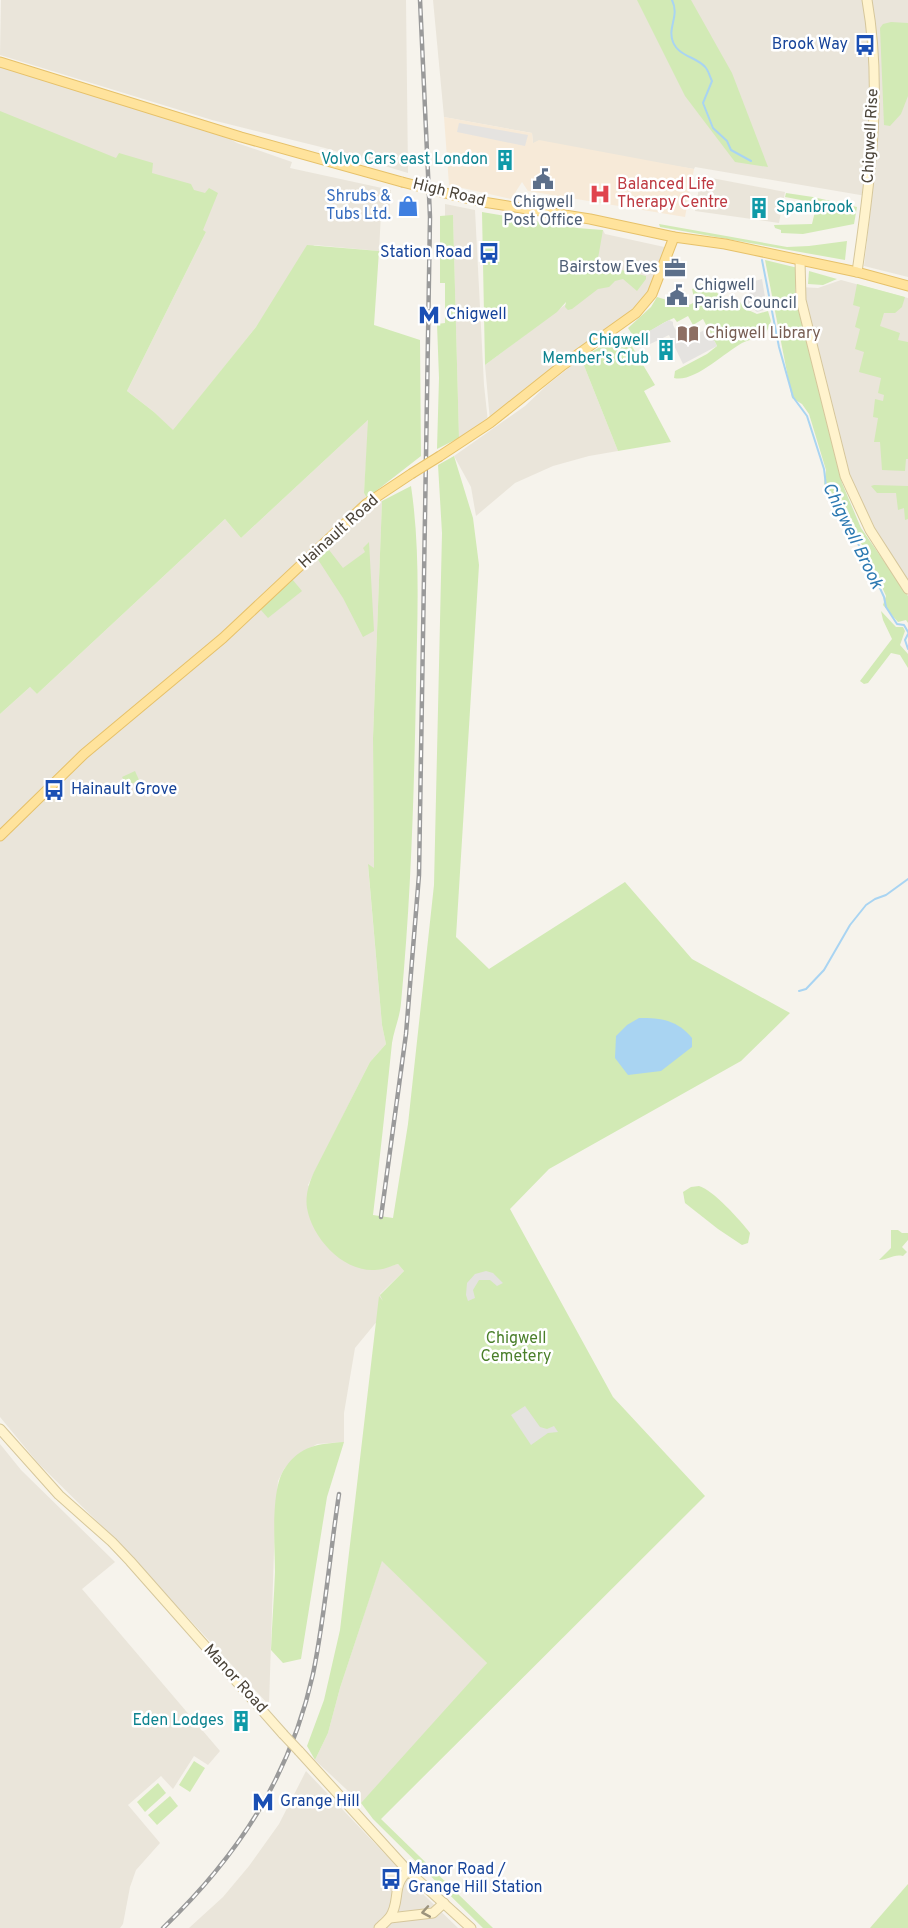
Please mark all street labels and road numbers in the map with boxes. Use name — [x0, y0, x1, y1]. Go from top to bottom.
street label: Chigwell Rise — [859, 88, 883, 184]
street label: High Road — [411, 174, 487, 212]
street label: Hainault Road — [295, 491, 383, 573]
street label: Manor Road — [199, 1640, 271, 1718]

